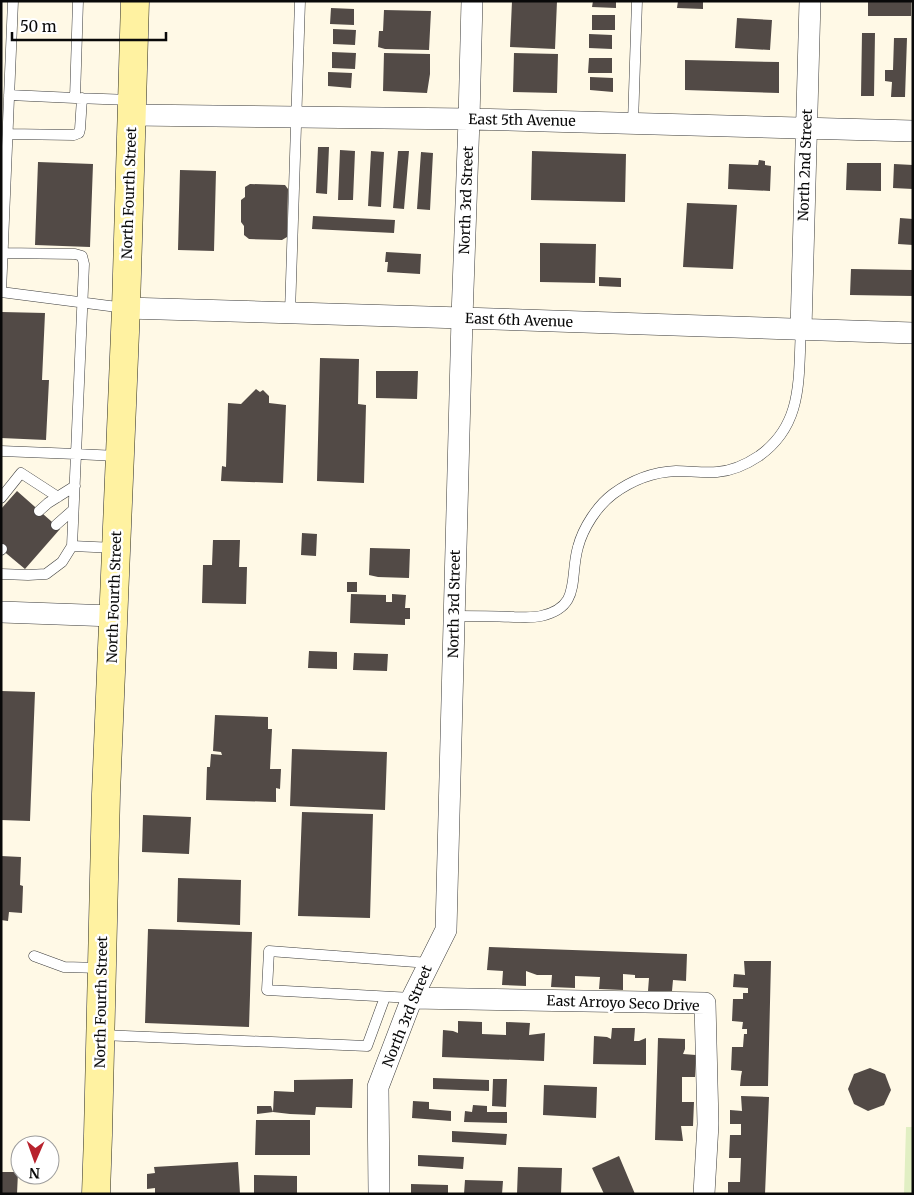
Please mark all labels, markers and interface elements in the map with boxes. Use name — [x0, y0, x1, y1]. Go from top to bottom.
scale bar — [12, 10, 166, 42]
text: 50 m — [20, 17, 57, 36]
street label: North 2nd Street — [794, 108, 816, 221]
street label: East 5th Avenue — [468, 110, 576, 130]
street label: North Fourth Street — [118, 126, 140, 259]
street label: North 3rd Street — [455, 145, 477, 255]
street label: East 6th Avenue — [465, 309, 573, 331]
street label: North Fourth Street — [103, 530, 125, 663]
street label: North 3rd Street — [444, 549, 464, 658]
street label: North Fourth Street — [91, 935, 111, 1068]
street label: North 3rd Street — [378, 962, 436, 1070]
street label: East Arroyo Seco Drive — [546, 991, 700, 1015]
north arrow — [10, 1135, 60, 1185]
text: N — [29, 1164, 40, 1182]

